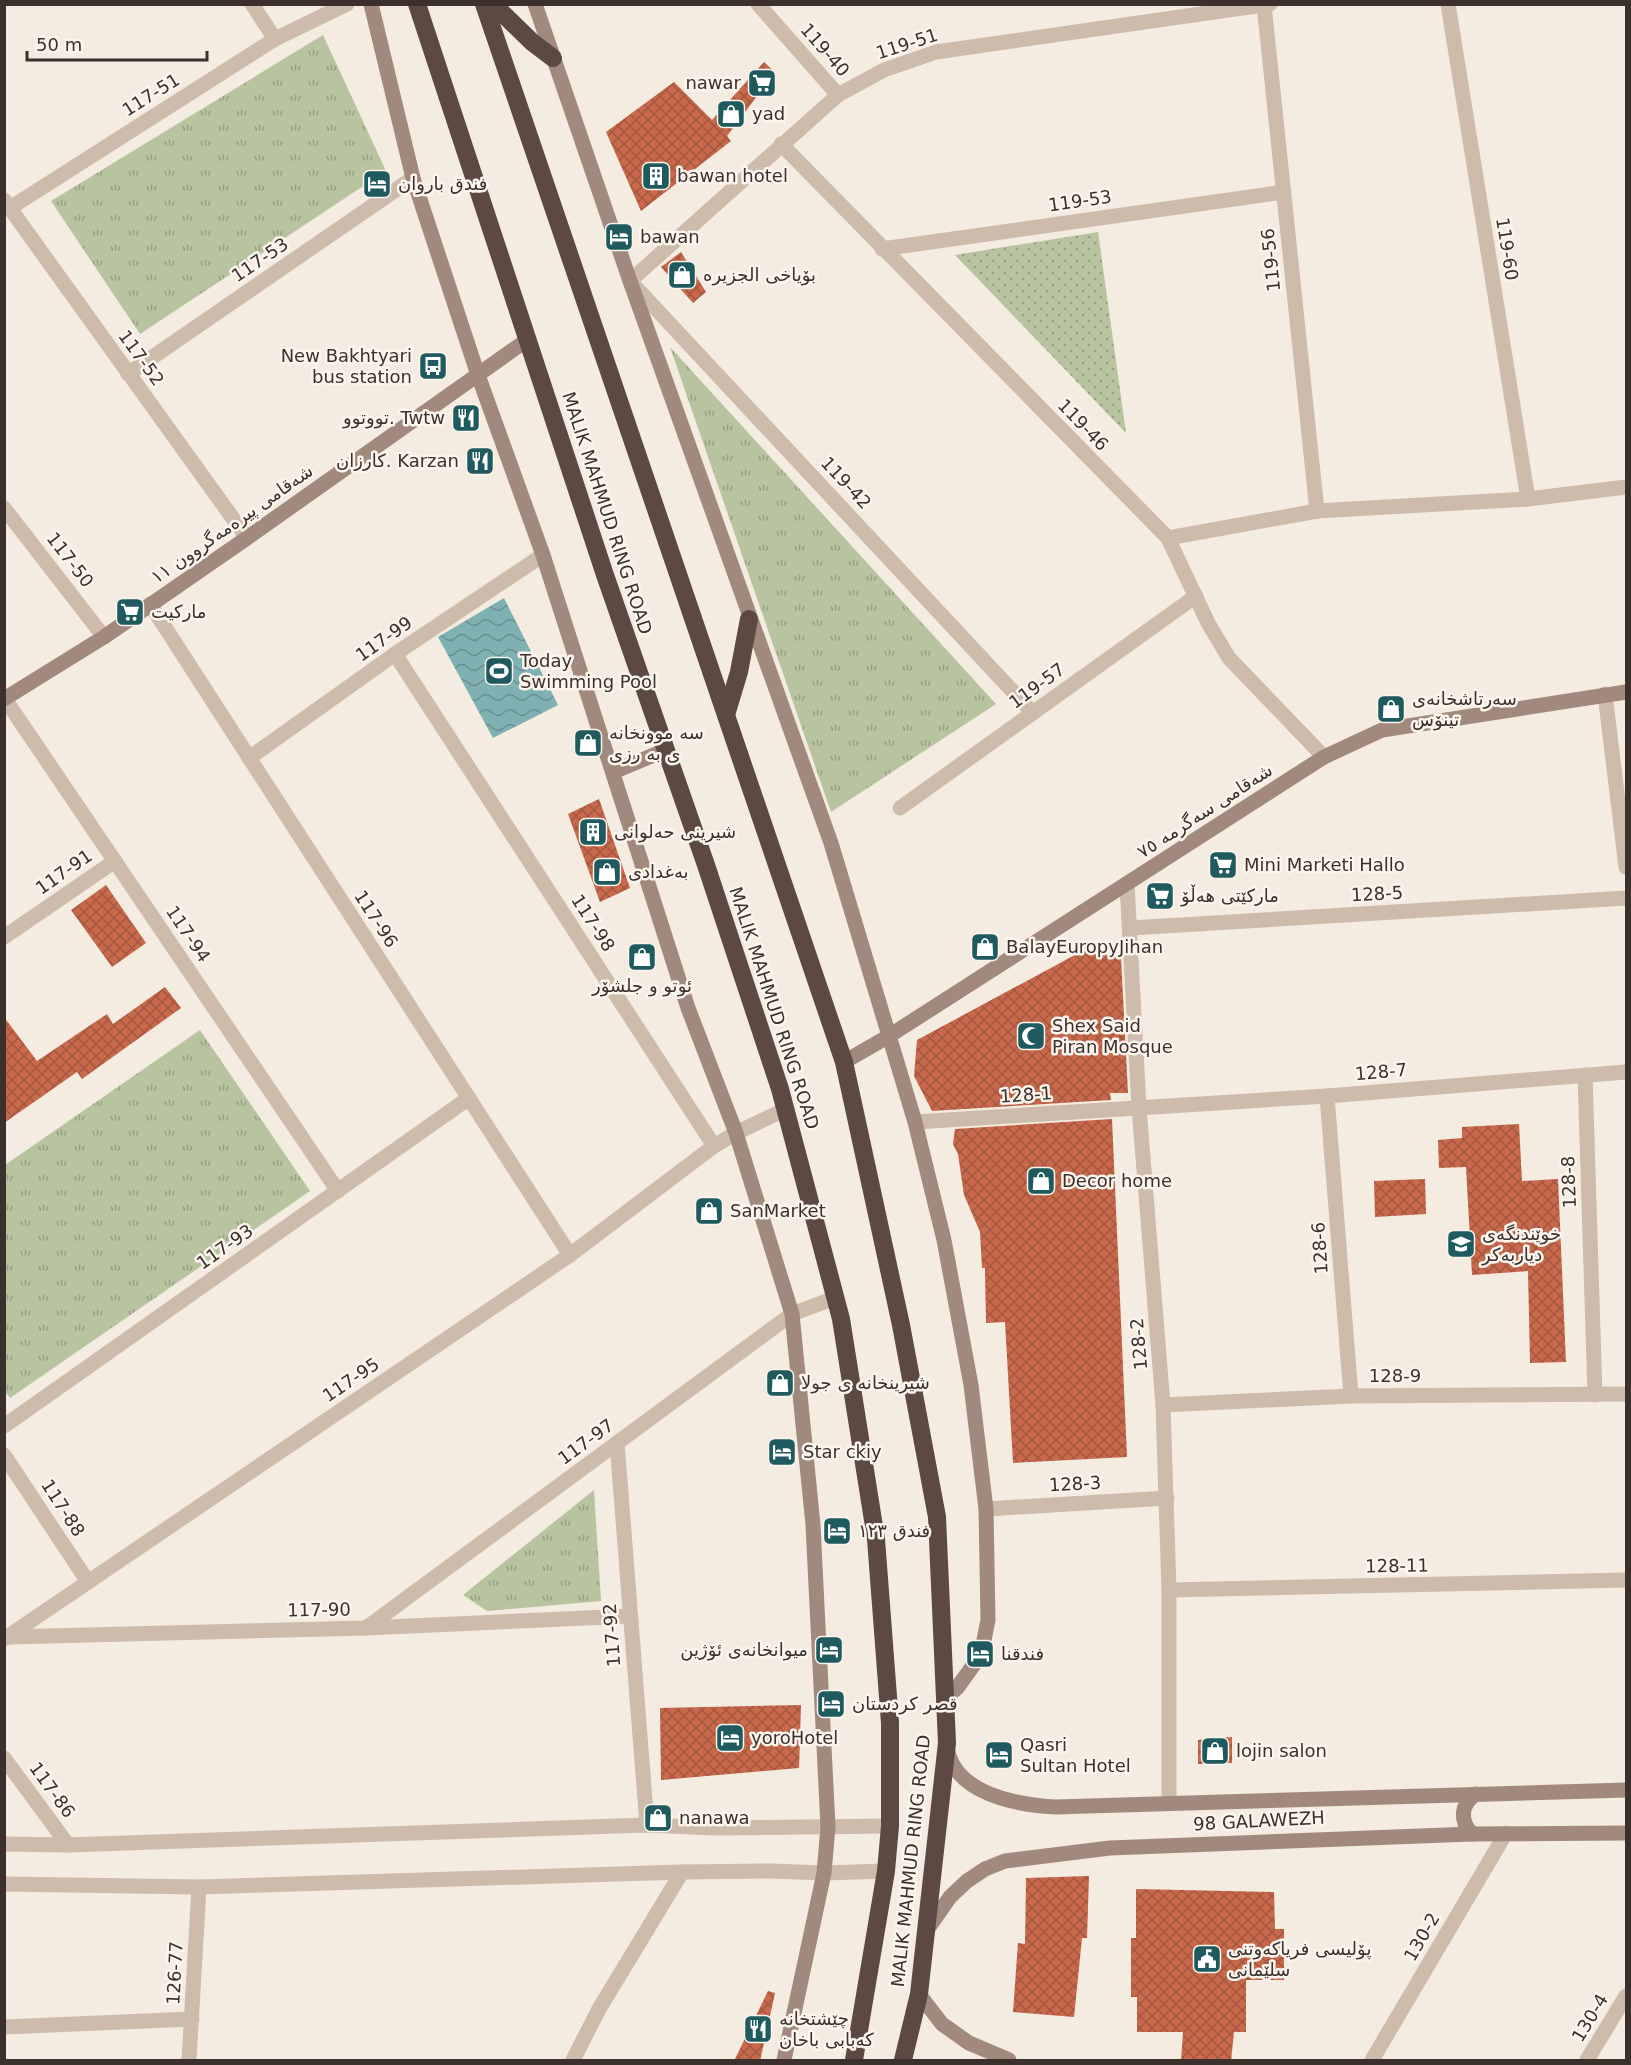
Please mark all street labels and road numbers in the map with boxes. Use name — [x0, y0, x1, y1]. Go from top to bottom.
street label: 119-40 — [797, 19, 854, 81]
street label: 119-51 — [873, 24, 940, 63]
street label: 117-51 — [118, 69, 183, 120]
street label: 119-53 — [1047, 186, 1113, 215]
street label: 119-60 — [1492, 216, 1523, 282]
street label: 119-56 — [1257, 227, 1284, 293]
street label: 117-53 — [227, 233, 292, 286]
street label: 117-52 — [114, 326, 169, 390]
street label: MALIK MAHMUD RING ROAD — [558, 389, 657, 637]
street label: 119-46 — [1054, 394, 1113, 455]
street label: 119-42 — [817, 452, 876, 513]
street label: شەقامی پیرەمەگروون ١١ — [147, 460, 317, 588]
street label: 117-50 — [42, 528, 98, 591]
street label: 117-99 — [352, 612, 416, 665]
street label: 119-57 — [1005, 658, 1069, 713]
street label: شەقامی سەگرمە ٧٥ — [1133, 759, 1277, 863]
street label: 117-91 — [32, 845, 96, 898]
street label: 128-5 — [1350, 882, 1404, 905]
street label: MALIK MAHMUD RING ROAD — [725, 884, 824, 1132]
street label: 117-96 — [350, 886, 403, 951]
street label: 117-98 — [567, 890, 620, 955]
street label: 117-94 — [162, 901, 215, 966]
street label: 128-7 — [1354, 1059, 1408, 1084]
street label: 128-1 — [999, 1082, 1053, 1107]
street label: 128-8 — [1557, 1156, 1580, 1209]
street label: 117-93 — [193, 1220, 257, 1273]
street label: 128-6 — [1307, 1221, 1332, 1275]
street label: 128-2 — [1126, 1317, 1151, 1371]
street label: 117-95 — [318, 1353, 383, 1406]
street label: 128-9 — [1369, 1365, 1421, 1386]
street label: 117-97 — [554, 1414, 618, 1469]
street label: 128-3 — [1048, 1472, 1102, 1495]
street label: 117-88 — [37, 1475, 90, 1540]
street label: 128-11 — [1365, 1554, 1429, 1577]
street label: 117-90 — [287, 1598, 351, 1621]
street label: 117-92 — [599, 1602, 624, 1668]
street label: MALIK MAHMUD RING ROAD — [887, 1734, 934, 1988]
street label: 117-86 — [25, 1758, 80, 1822]
street label: 98 GALAWEZH — [1193, 1807, 1325, 1834]
street label: 130-2 — [1399, 1909, 1444, 1965]
street label: 126-77 — [162, 1941, 187, 2005]
street label: 130-4 — [1567, 1990, 1612, 2046]

